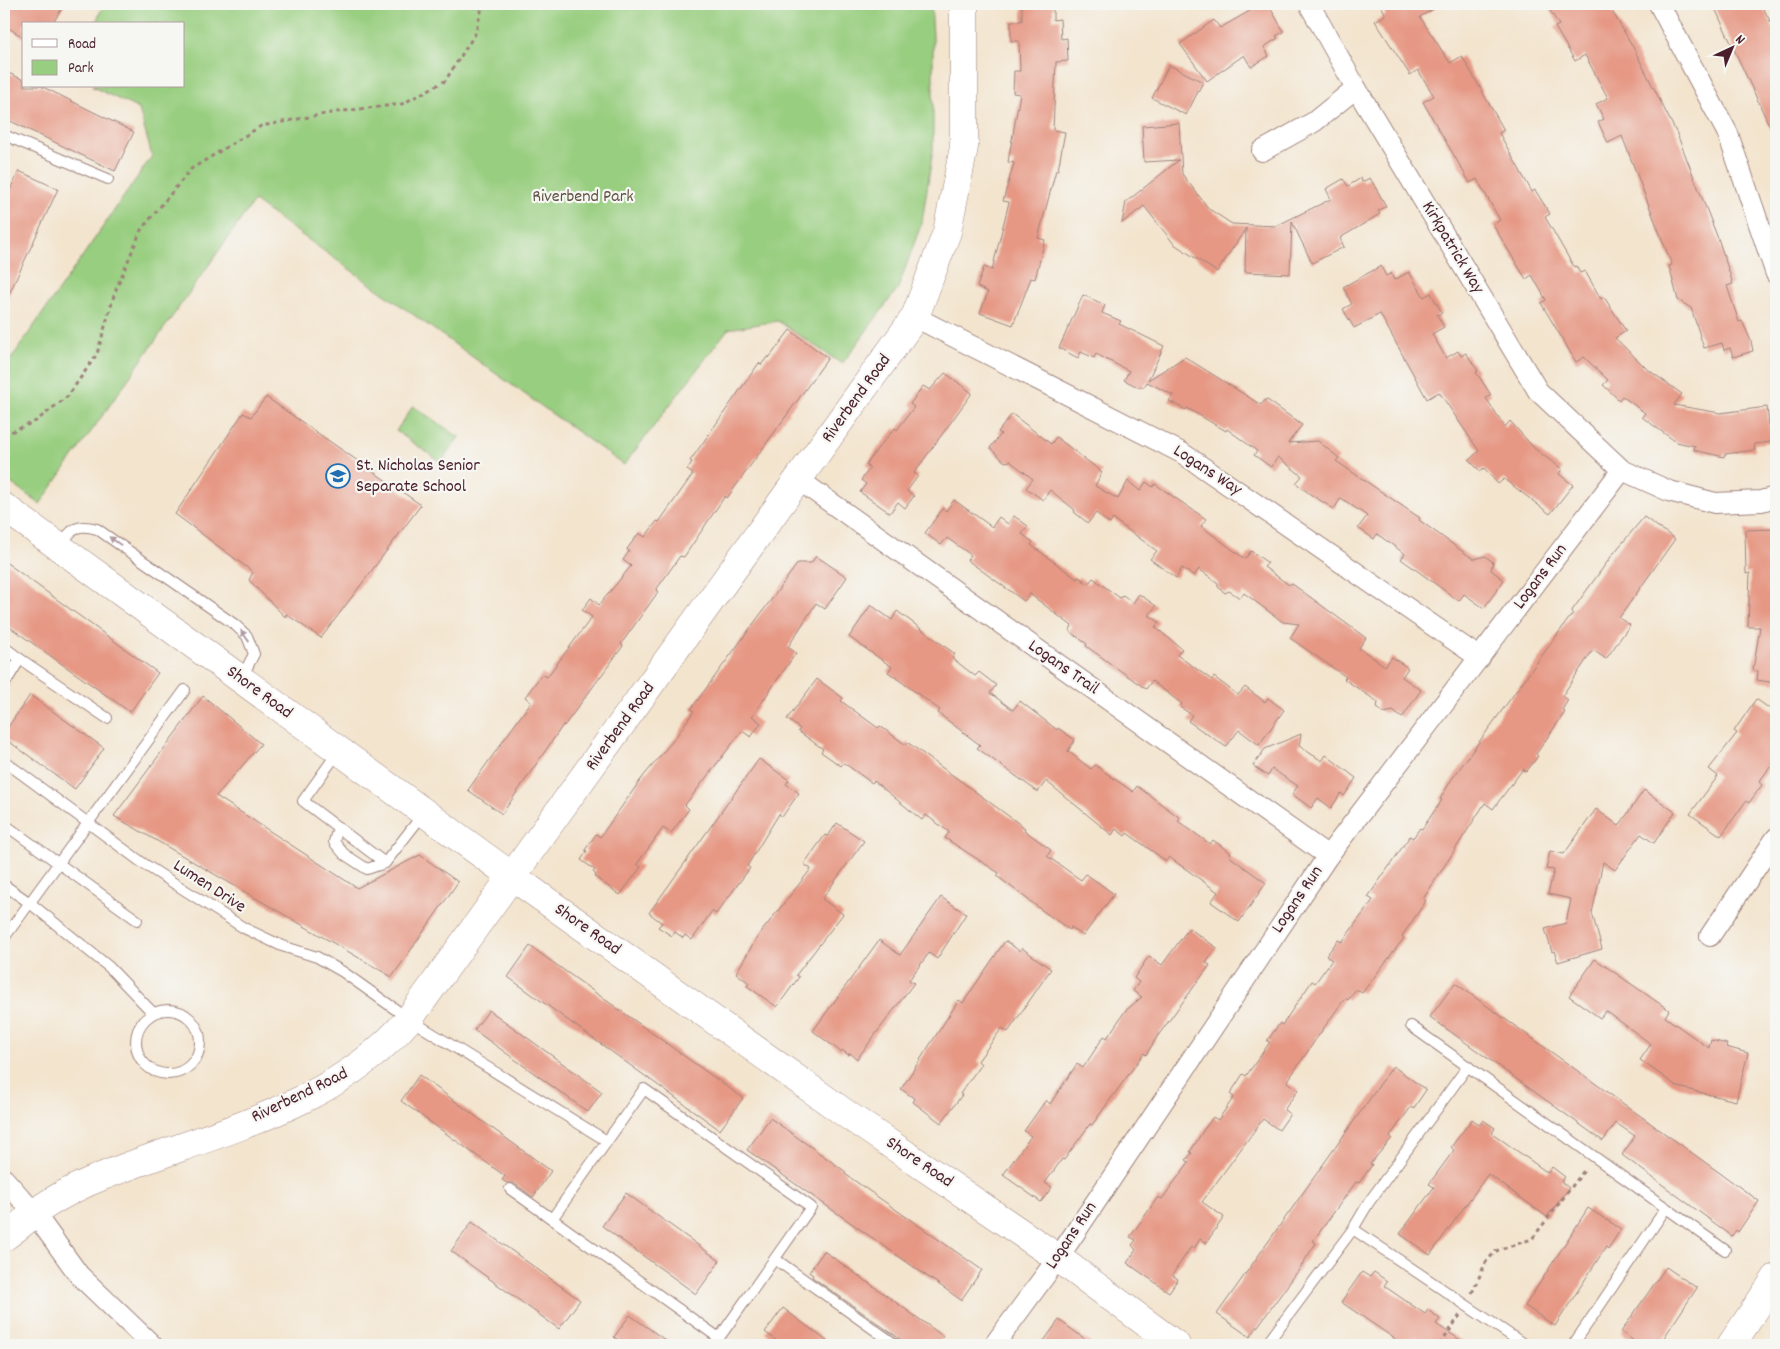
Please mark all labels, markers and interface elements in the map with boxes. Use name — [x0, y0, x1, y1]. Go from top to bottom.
legend — [22, 22, 185, 88]
north arrow — [1708, 22, 1758, 72]
text: N — [1730, 30, 1749, 50]
text: Road — [68, 34, 96, 56]
text: Park — [68, 58, 94, 80]
park label: Riverbend Park — [532, 185, 634, 210]
street label: Kirkpatrick Way — [1415, 197, 1490, 300]
street label: Riverbend Road — [816, 349, 898, 449]
street label: Logans Way — [1168, 439, 1247, 503]
place label: St. Nicholas Senior Separate School — [356, 454, 480, 500]
school or university icon: St. Nicholas Senior Separate School — [325, 463, 351, 489]
one-way arrow — [108, 536, 122, 546]
street label: Logans Run — [1508, 539, 1574, 615]
one-way arrow — [240, 629, 250, 643]
street label: Logans Trail — [1022, 634, 1104, 702]
street label: Shore Road — [221, 660, 297, 726]
street label: Riverbend Road — [580, 677, 662, 777]
street label: Lumen Drive — [168, 854, 250, 920]
street label: Logans Run — [1266, 861, 1330, 939]
street label: Shore Road — [548, 898, 626, 962]
street label: Riverbend Road — [248, 1062, 352, 1130]
street label: Shore Road — [880, 1131, 958, 1195]
street label: Logans Run — [1040, 1197, 1104, 1275]

